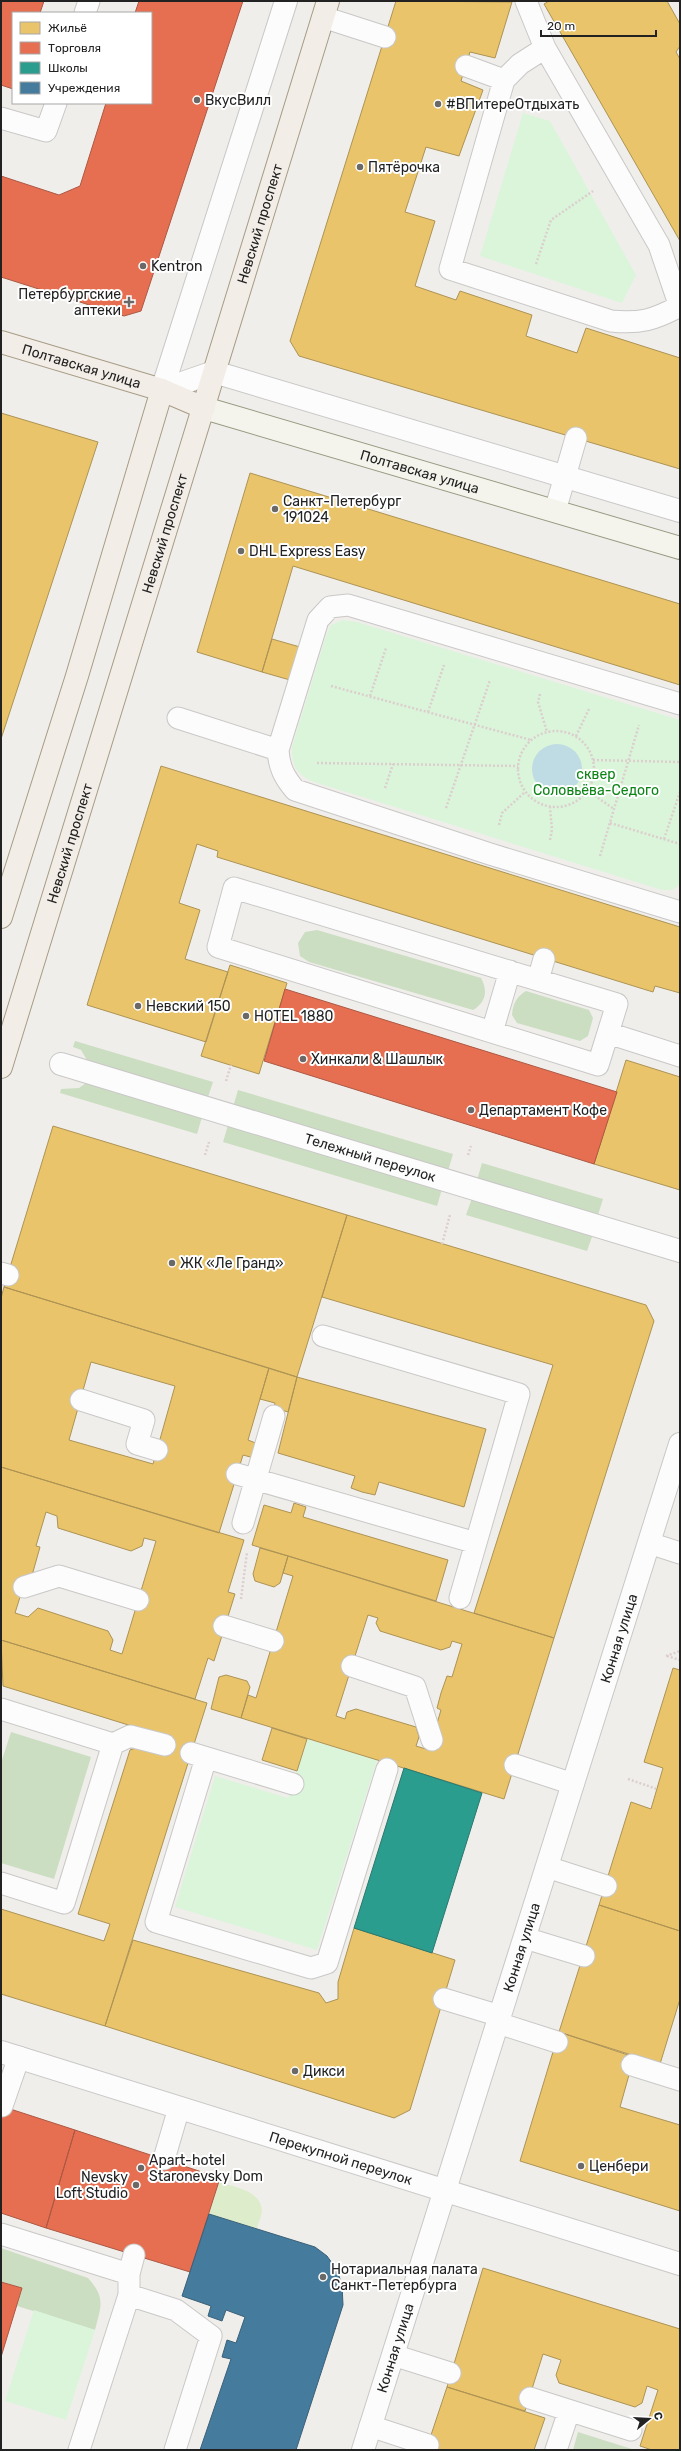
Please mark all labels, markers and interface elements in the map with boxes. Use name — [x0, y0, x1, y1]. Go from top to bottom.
legend — [12, 12, 152, 104]
scale bar — [541, 12, 656, 38]
text: 20 m — [547, 19, 575, 33]
text: Жильё — [48, 21, 87, 35]
text: Торговля — [48, 41, 101, 55]
text: Школы — [48, 61, 88, 75]
text: Учреждения — [48, 81, 120, 95]
place label: ВкусВилл — [205, 92, 271, 109]
marker: ВкусВилл — [192, 95, 202, 105]
place label: #ВПитереОтдыхать — [446, 96, 579, 113]
marker: #ВПитереОтдыхать — [433, 99, 443, 109]
place label: Пятёрочка — [368, 159, 440, 176]
street label: Невский проспект — [233, 162, 286, 286]
marker: Пятёрочка — [355, 162, 365, 172]
place label: Kentron — [151, 258, 202, 275]
marker: Kentron — [138, 261, 148, 271]
place label: Петербургские аптеки — [18, 286, 121, 319]
marker: Петербургские аптеки — [124, 297, 134, 307]
street label: Полтавская улица — [20, 340, 143, 392]
street label: Полтавская улица — [358, 446, 481, 497]
street label: Невский проспект — [138, 471, 191, 596]
place label: Санкт-Петербург 191024 — [283, 493, 401, 526]
marker: Санкт-Петербург 191024 — [270, 504, 280, 514]
place label: DHL Express Easy — [249, 543, 366, 560]
marker: DHL Express Easy — [236, 546, 246, 556]
park label: сквер Соловьёва-Седого — [533, 766, 659, 799]
street label: Невский проспект — [43, 781, 96, 905]
place label: Невский 150 — [146, 998, 231, 1015]
marker: Невский 150 — [133, 1001, 143, 1011]
place label: HOTEL 1880 — [254, 1008, 334, 1025]
marker: HOTEL 1880 — [241, 1011, 251, 1021]
place label: Хинкали & Шашлык — [311, 1051, 444, 1068]
marker: Хинкали & Шашлык — [298, 1054, 308, 1064]
place label: Департамент Кофе — [479, 1102, 607, 1119]
marker: Департамент Кофе — [466, 1105, 476, 1115]
street label: Тележный переулок — [302, 1130, 438, 1185]
place label: ЖК «Ле Гранд» — [180, 1255, 284, 1272]
marker: ЖК «Ле Гранд» — [167, 1258, 177, 1268]
street label: Конная улица — [597, 1592, 641, 1685]
street label: Конная улица — [499, 1901, 543, 1994]
place label: Дикси — [303, 2063, 345, 2080]
marker: Дикси — [290, 2066, 300, 2076]
street label: Перекупной переулок — [267, 2128, 415, 2189]
place label: Apart-hotel Staronevsky Dom — [149, 2152, 263, 2185]
place label: Ценбери — [589, 2158, 648, 2175]
marker: Ценбери — [576, 2161, 586, 2171]
marker: Apart-hotel Staronevsky Dom — [136, 2163, 146, 2173]
place label: Nevsky Loft Studio — [56, 2169, 128, 2202]
marker: Nevsky Loft Studio — [131, 2180, 141, 2190]
place label: Нотариальная палата Санкт-Петербурга — [331, 2261, 478, 2294]
marker: Нотариальная палата Санкт-Петербурга — [318, 2272, 328, 2282]
street label: Конная улица — [373, 2301, 417, 2395]
north arrow — [629, 2399, 669, 2439]
text: С — [651, 2410, 665, 2422]

